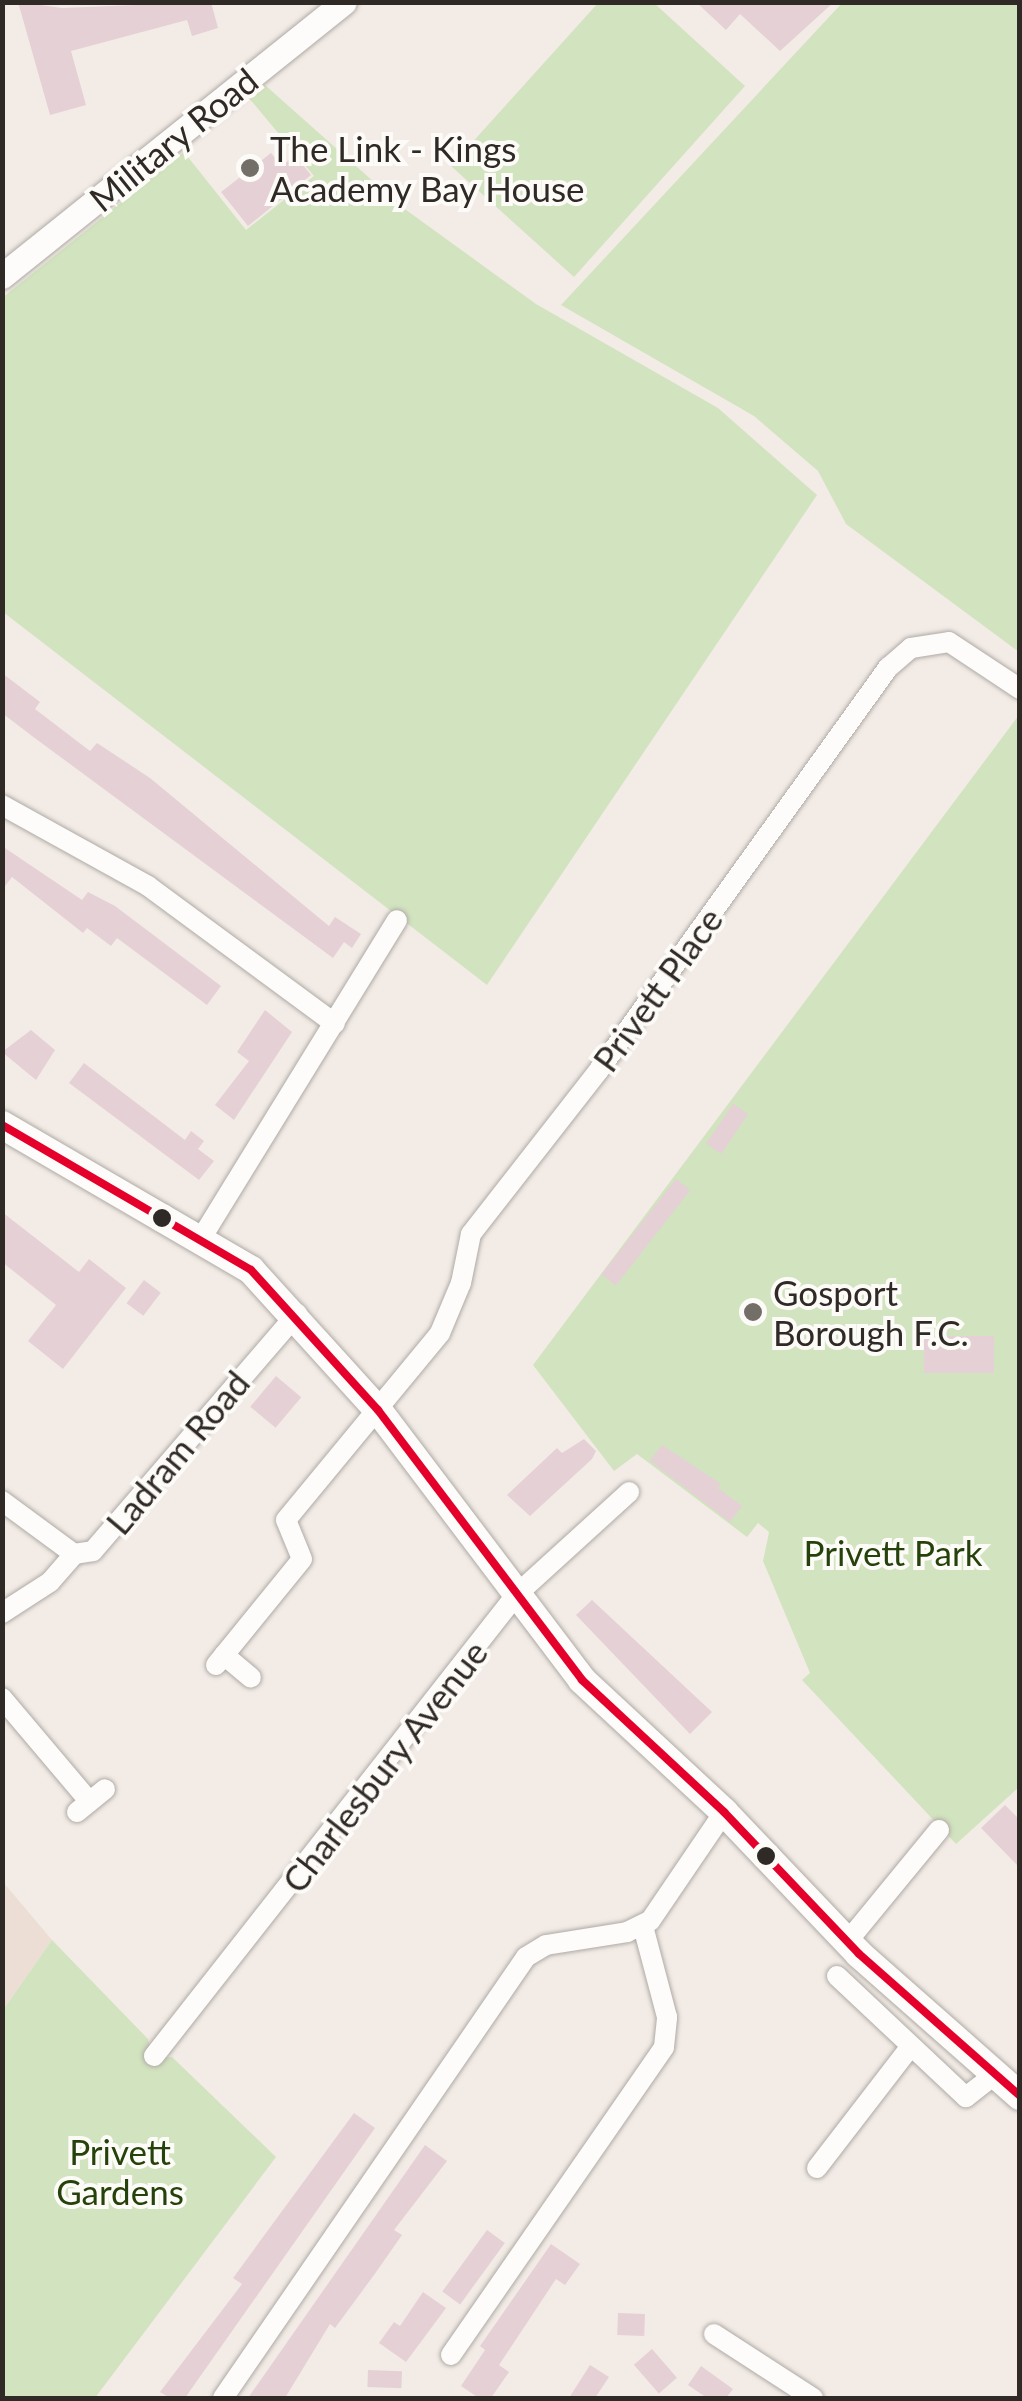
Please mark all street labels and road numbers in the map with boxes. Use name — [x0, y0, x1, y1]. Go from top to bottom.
street label: Military Road — [80, 58, 266, 220]
street label: Privett Place — [584, 899, 730, 1079]
street label: Ladram Road — [97, 1362, 257, 1542]
street label: Charlesbury Avenue — [272, 1631, 496, 1901]

